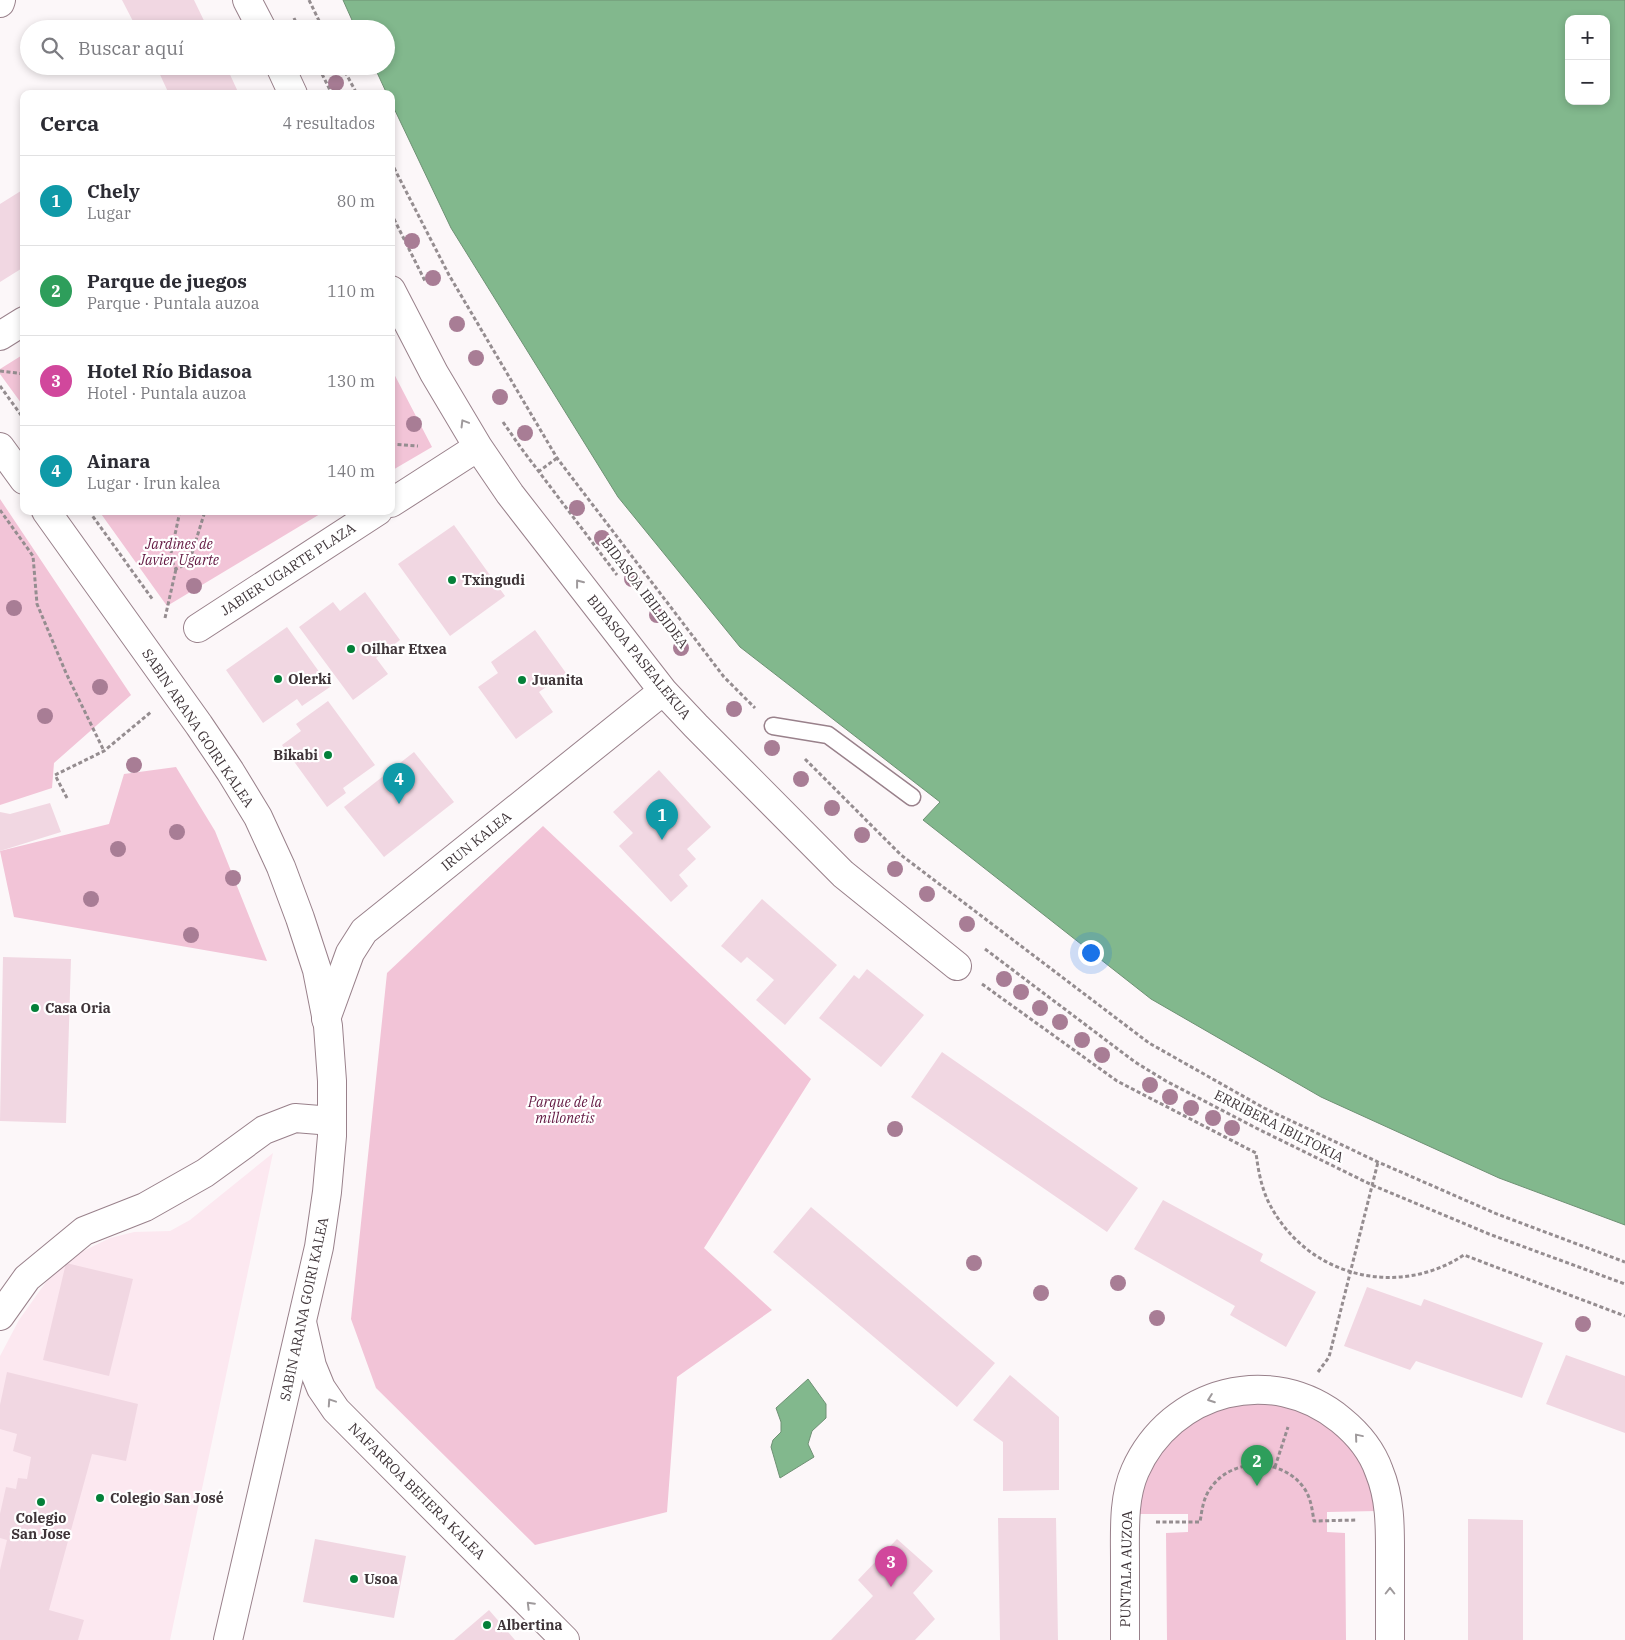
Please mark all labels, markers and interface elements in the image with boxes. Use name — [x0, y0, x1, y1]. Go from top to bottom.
map controls — [1565, 15, 1610, 105]
button: + — [1565, 15, 1610, 60]
search box — [20, 20, 395, 75]
icon: search — [38, 34, 66, 62]
text: Buscar aquí — [78, 36, 184, 60]
button: − — [1565, 60, 1610, 105]
text: Cerca — [40, 109, 99, 137]
text: 4 resultados — [283, 113, 375, 133]
text: Chely — [87, 179, 140, 203]
text: 1 — [51, 191, 61, 211]
text: 80 m — [337, 191, 375, 211]
text: Lugar — [87, 203, 131, 223]
text: Parque de juegos — [87, 269, 247, 293]
text: 2 — [51, 281, 61, 301]
text: 110 m — [327, 281, 375, 301]
text: Parque · Puntala auzoa — [87, 293, 259, 313]
text: Hotel Río Bidasoa — [87, 359, 252, 383]
text: 3 — [51, 371, 61, 391]
text: 130 m — [327, 371, 375, 391]
text: Hotel · Puntala auzoa — [87, 383, 246, 403]
one-way arrow — [460, 420, 470, 429]
text: Ainara — [87, 449, 150, 473]
text: 4 — [51, 461, 61, 481]
text: 140 m — [327, 461, 375, 481]
text: Lugar · Irun kalea — [87, 473, 220, 493]
street label: JABIER UGARTE PLAZA — [217, 518, 359, 619]
street label: BIDASOA IBILBIDEA — [597, 534, 693, 652]
park label: Jardines de Javier Ugarte — [138, 535, 220, 569]
place label: Txingudi — [462, 571, 525, 589]
marker: Txingudi — [446, 574, 458, 586]
one-way arrow — [577, 580, 585, 589]
street label: BIDASOA PASEALEKUA — [583, 591, 695, 723]
place label: Oilhar Etxea — [361, 640, 447, 658]
marker: Oilhar Etxea — [345, 643, 357, 655]
street label: SABIN ARANA GOIRI KALEA — [138, 645, 258, 811]
place label: Olerki — [288, 670, 332, 688]
place label: Juanita — [532, 671, 583, 689]
marker: Olerki — [272, 673, 284, 685]
marker: Juanita — [516, 674, 528, 686]
place label: Bikabi — [273, 746, 318, 764]
marker: Bikabi — [322, 749, 334, 761]
pin: 4 — [383, 763, 415, 804]
pin: 1 — [646, 799, 678, 840]
street label: IRUN KALEA — [437, 807, 515, 875]
your location — [1078, 940, 1104, 966]
place label: Casa Oria — [45, 999, 111, 1017]
marker: Casa Oria — [29, 1002, 41, 1014]
street label: ERRIBERA IBILTOKIA — [1211, 1085, 1347, 1167]
park label: Parque de la millonetis — [527, 1093, 602, 1127]
street label: SABIN ARANA GOIRI KALEA — [276, 1215, 332, 1403]
one-way arrow — [1207, 1393, 1215, 1403]
one-way arrow — [328, 1399, 337, 1408]
street label: NAFARROA BEHERA KALEA — [345, 1419, 490, 1564]
one-way arrow — [1354, 1433, 1363, 1442]
pin: 2 — [1241, 1445, 1273, 1486]
place label: Colegio San José — [110, 1489, 224, 1507]
marker: Colegio San José — [94, 1492, 106, 1504]
marker: Colegio San Jose — [35, 1496, 47, 1508]
place label: Colegio San Jose — [11, 1509, 71, 1543]
street label: PUNTALA AUZOA — [1116, 1510, 1136, 1628]
pin: 3 — [875, 1546, 907, 1587]
place label: Usoa — [364, 1570, 398, 1588]
marker: Usoa — [348, 1573, 360, 1585]
one-way arrow — [1385, 1587, 1395, 1595]
one-way arrow — [527, 1602, 536, 1611]
place label: Albertina — [497, 1616, 563, 1634]
marker: Albertina — [481, 1619, 493, 1631]

